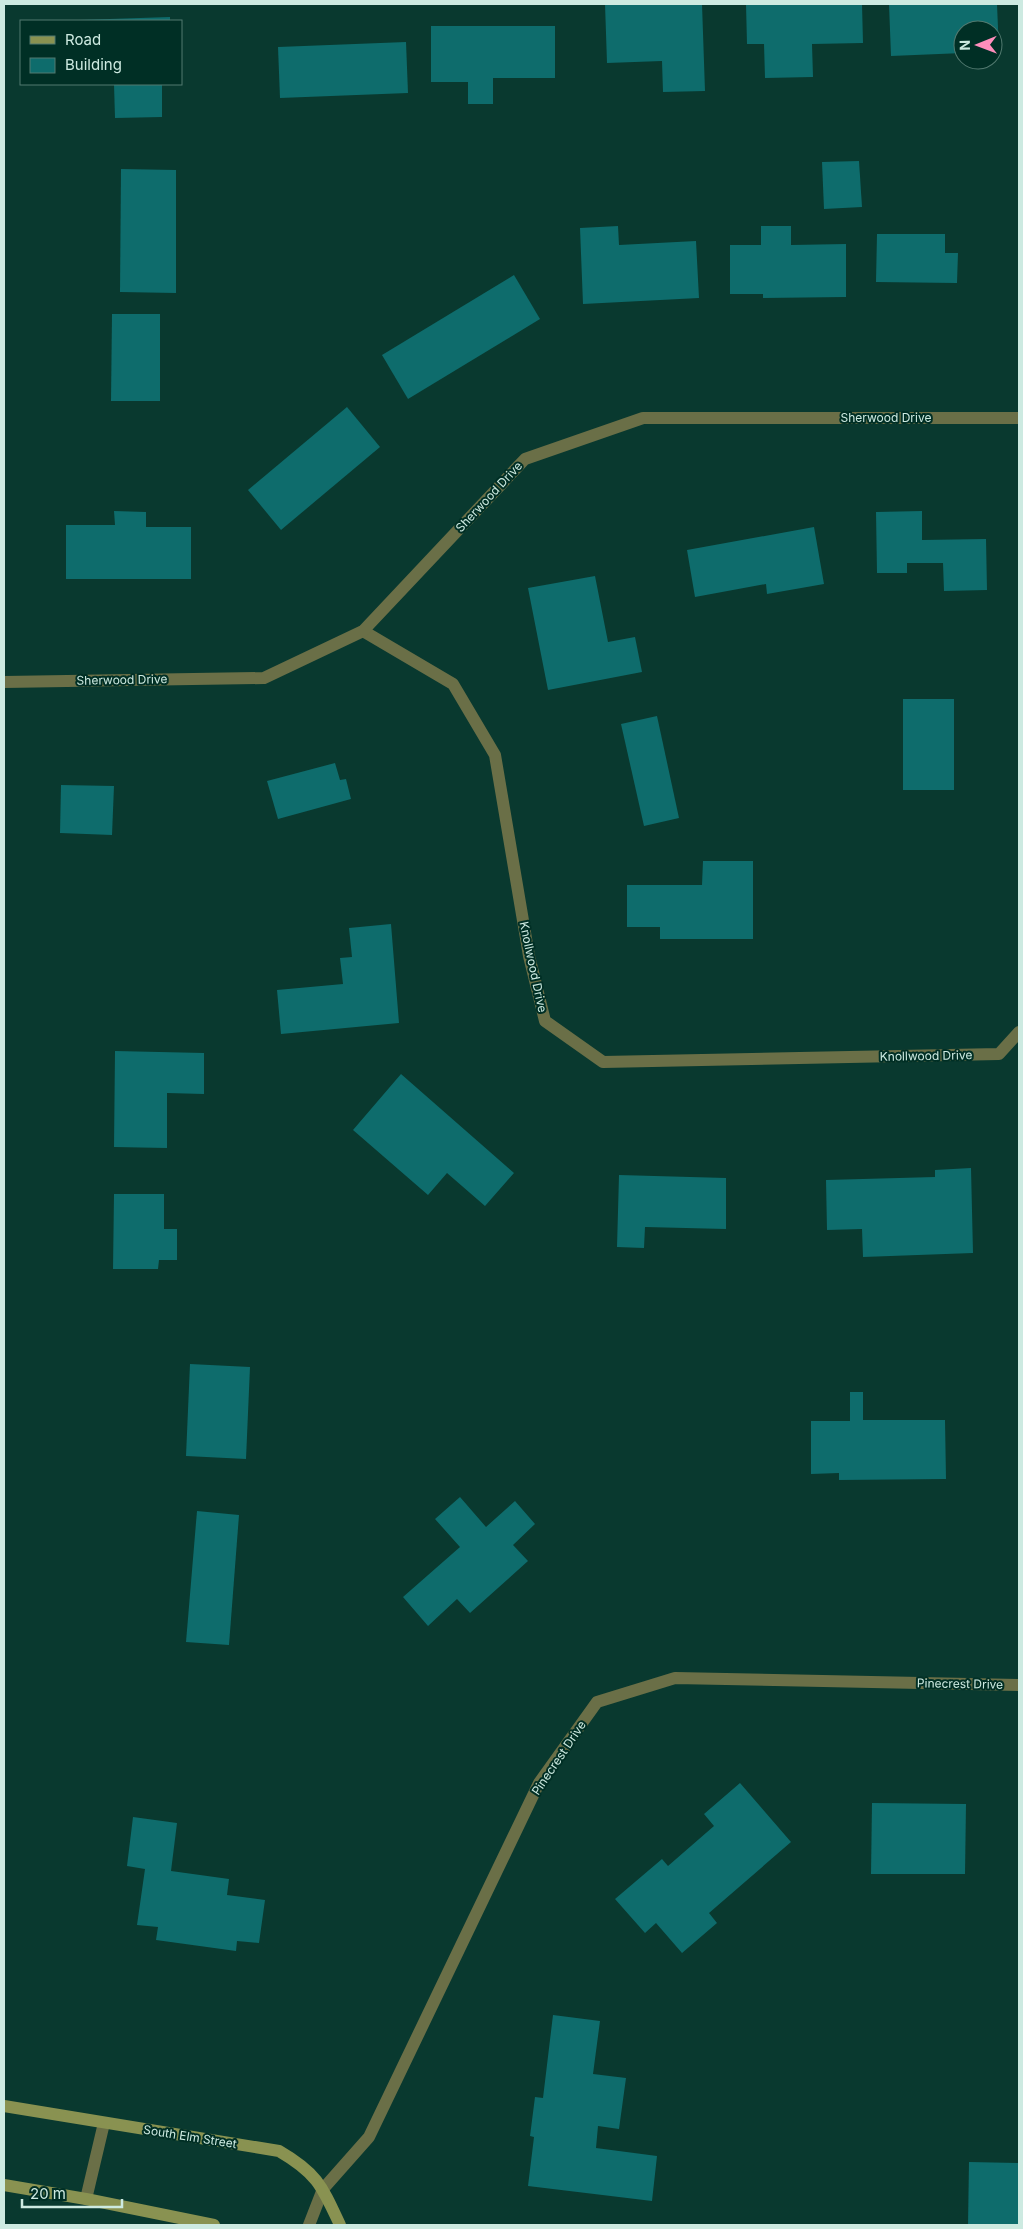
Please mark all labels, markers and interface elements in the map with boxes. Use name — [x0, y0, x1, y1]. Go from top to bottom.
legend — [20, 20, 182, 85]
north arrow — [953, 20, 1003, 70]
text: Road — [65, 30, 101, 49]
text: N — [956, 40, 973, 51]
text: Building — [65, 55, 122, 74]
street label: Sherwood Drive — [841, 410, 931, 425]
street label: Sherwood Drive — [452, 458, 525, 535]
street label: Sherwood Drive — [76, 671, 168, 688]
street label: Knollwood Drive — [517, 920, 550, 1014]
street label: Knollwood Drive — [880, 1047, 972, 1064]
street label: Pinecrest Drive — [917, 1675, 1003, 1692]
street label: Pinecrest Drive — [528, 1718, 589, 1798]
street label: South Elm Street — [142, 2122, 238, 2151]
scale bar — [22, 2176, 122, 2208]
text: 20 m — [30, 2184, 66, 2203]

